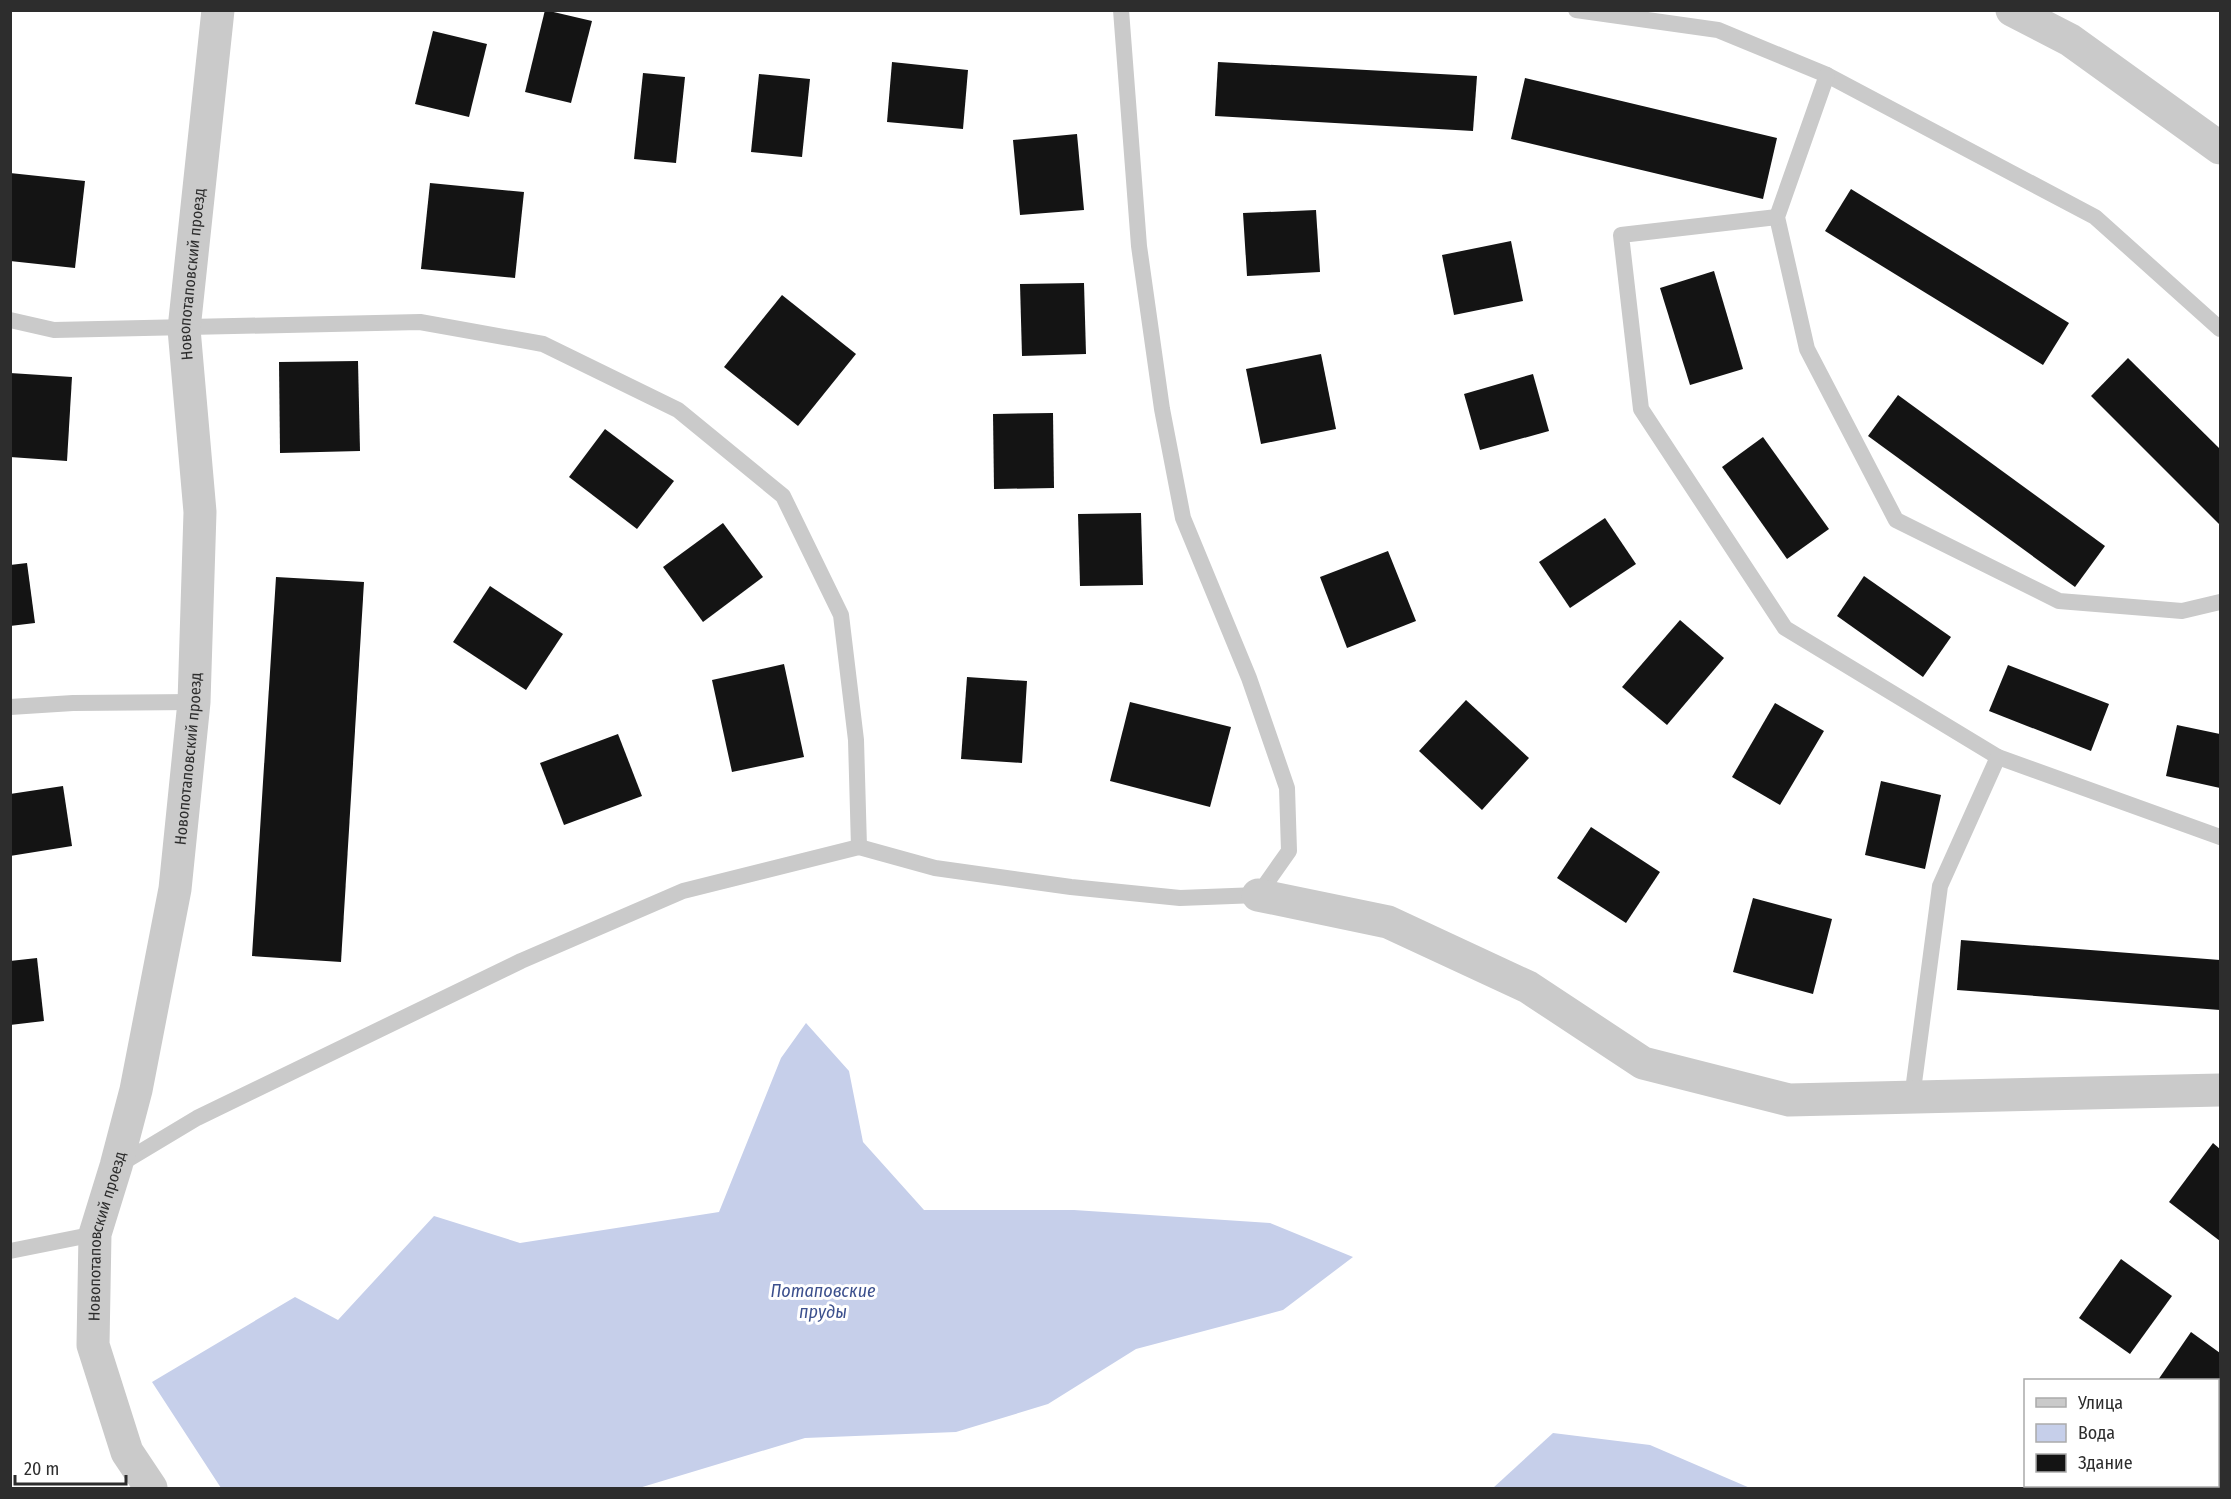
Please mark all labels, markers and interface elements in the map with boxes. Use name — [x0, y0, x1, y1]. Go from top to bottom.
street label: Новопотаповский проезд — [175, 187, 209, 361]
street label: Новопотаповский проезд — [171, 672, 205, 846]
street label: Новопотаповский проезд — [84, 1149, 129, 1321]
water label: Потаповские пруды — [770, 1280, 876, 1323]
legend — [2024, 1379, 2219, 1487]
text: Улица — [2077, 1392, 2123, 1414]
text: Вода — [2078, 1422, 2115, 1444]
scale bar — [15, 1448, 126, 1486]
text: Здание — [2078, 1452, 2133, 1474]
text: 20 m — [24, 1458, 59, 1480]

